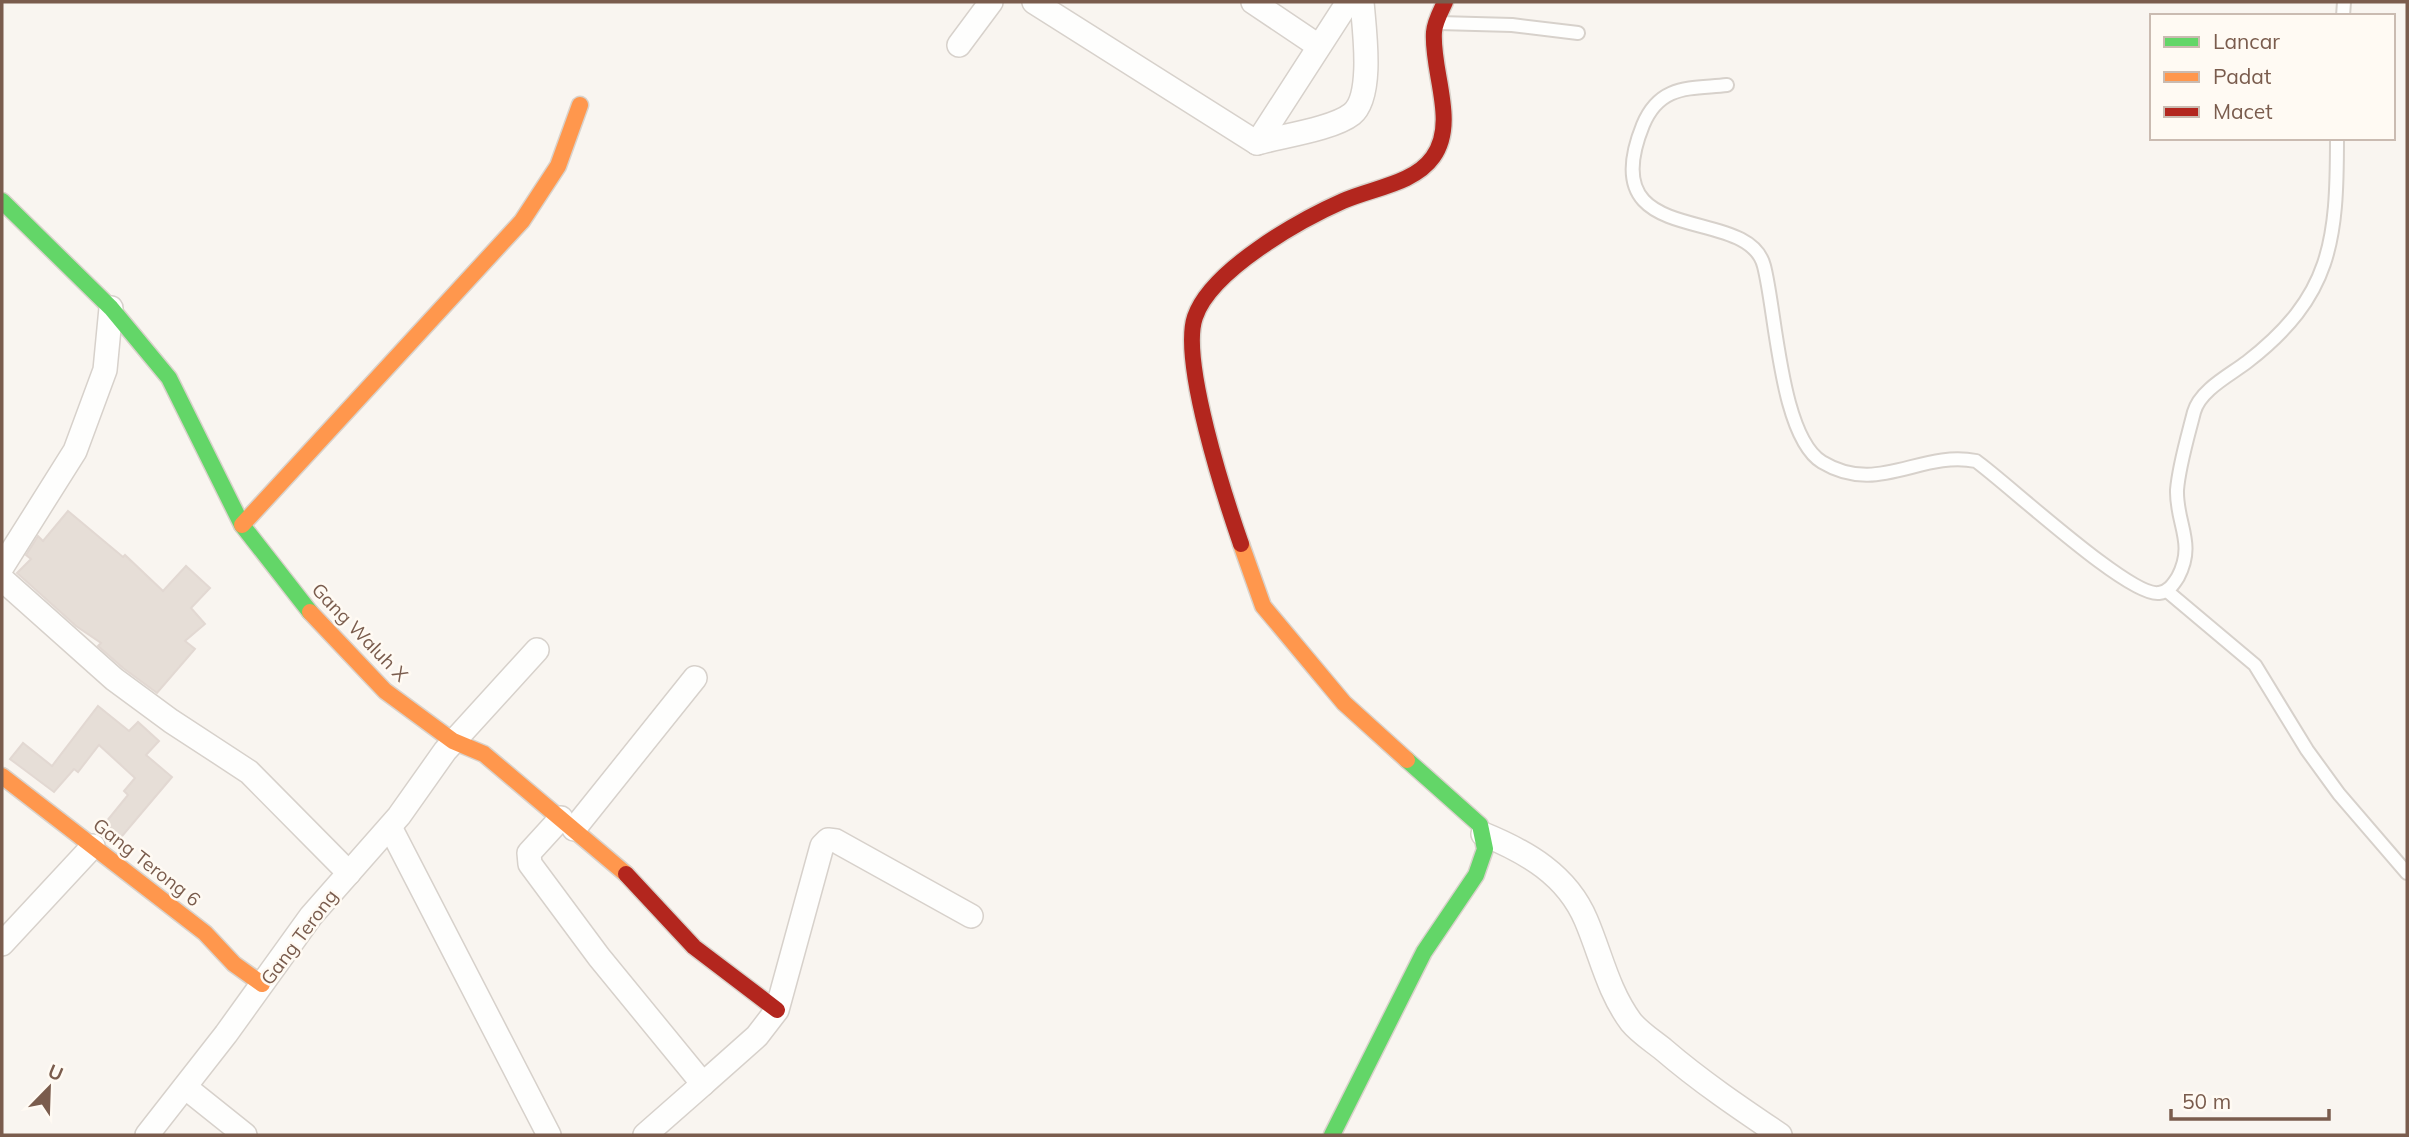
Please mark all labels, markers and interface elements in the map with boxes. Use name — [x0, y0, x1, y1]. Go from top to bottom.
legend — [2150, 14, 2395, 140]
text: Lancar — [2213, 28, 2280, 54]
text: Padat — [2213, 63, 2271, 89]
text: Macet — [2213, 98, 2273, 124]
street label: Gang Waluh X — [307, 578, 414, 687]
street label: Gang Terong 6 — [88, 813, 206, 911]
street label: Gang Terong — [255, 884, 343, 990]
north arrow — [14, 1053, 84, 1123]
text: U — [44, 1059, 67, 1086]
scale bar — [2171, 1078, 2328, 1122]
text: 50 m — [2182, 1088, 2231, 1114]

